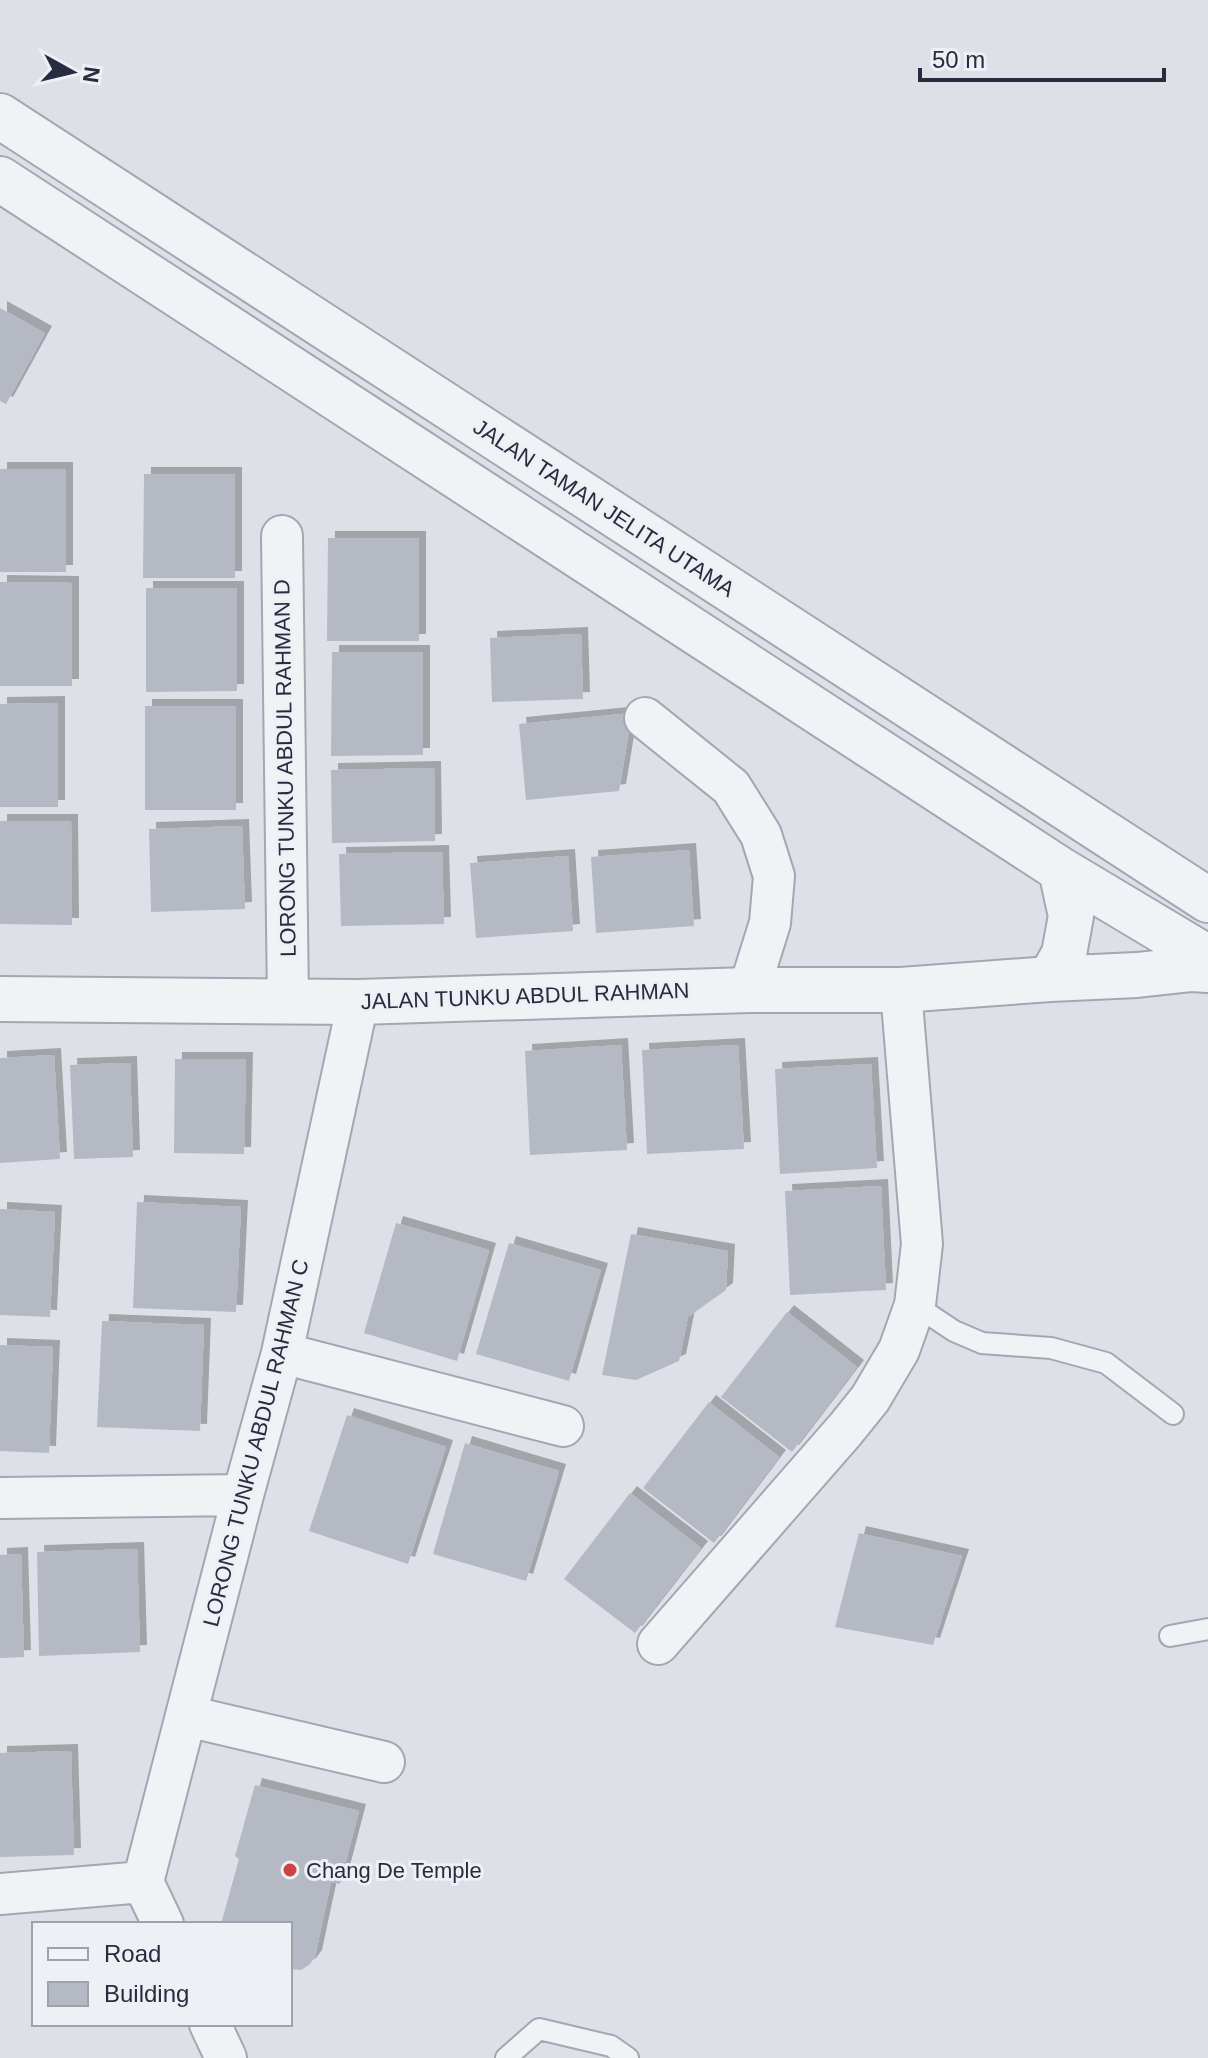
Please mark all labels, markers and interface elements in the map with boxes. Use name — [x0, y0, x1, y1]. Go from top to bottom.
north arrow — [32, 32, 112, 112]
scale bar — [920, 32, 1164, 82]
text: 50 m — [932, 46, 985, 73]
text: N — [78, 65, 105, 84]
street label: JALAN TAMAN JELITA UTAMA — [469, 414, 740, 602]
street label: LORONG TUNKU ABDUL RAHMAN D — [269, 579, 301, 957]
street label: JALAN TUNKU ABDUL RAHMAN — [360, 978, 690, 1014]
street label: LORONG TUNKU ABDUL RAHMAN C — [198, 1257, 314, 1629]
place label: Chang De Temple — [306, 1858, 482, 1883]
marker: Chang De Temple — [281, 1861, 299, 1879]
legend — [32, 1922, 292, 2026]
text: Road — [104, 1940, 161, 1967]
text: Building — [104, 1980, 189, 2007]

